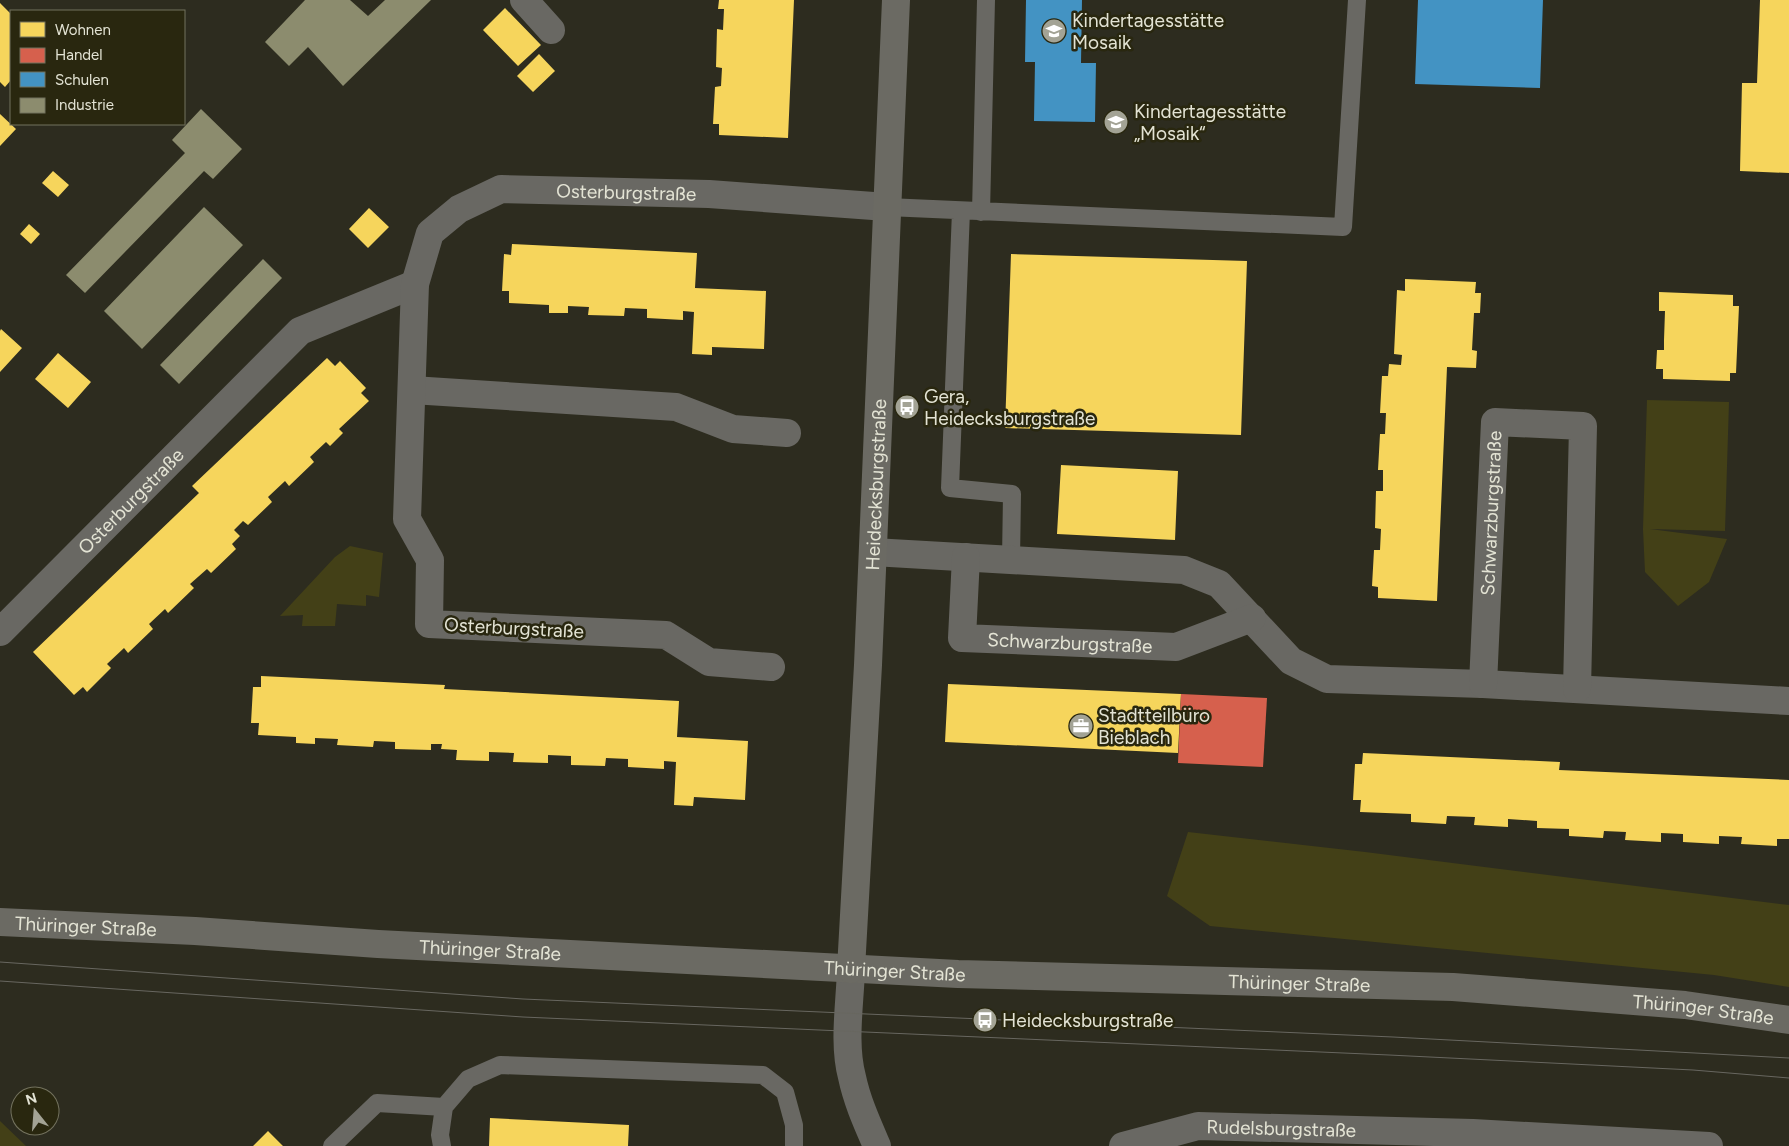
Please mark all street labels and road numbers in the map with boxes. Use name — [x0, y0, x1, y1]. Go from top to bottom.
street label: Osterburgstraße — [556, 179, 697, 205]
street label: Heidecksburgstraße — [860, 398, 891, 571]
street label: Schwarzburgstraße — [1476, 430, 1506, 596]
street label: Osterburgstraße — [73, 443, 188, 559]
street label: Osterburgstraße — [443, 613, 585, 643]
street label: Schwarzburgstraße — [987, 628, 1153, 657]
street label: Thüringer Straße — [14, 911, 157, 941]
street label: Thüringer Straße — [419, 935, 562, 965]
street label: Thüringer Straße — [823, 956, 966, 986]
street label: Thüringer Straße — [1228, 970, 1371, 996]
street label: Thüringer Straße — [1632, 989, 1775, 1029]
street label: Rudelsburgstraße — [1206, 1115, 1356, 1142]

